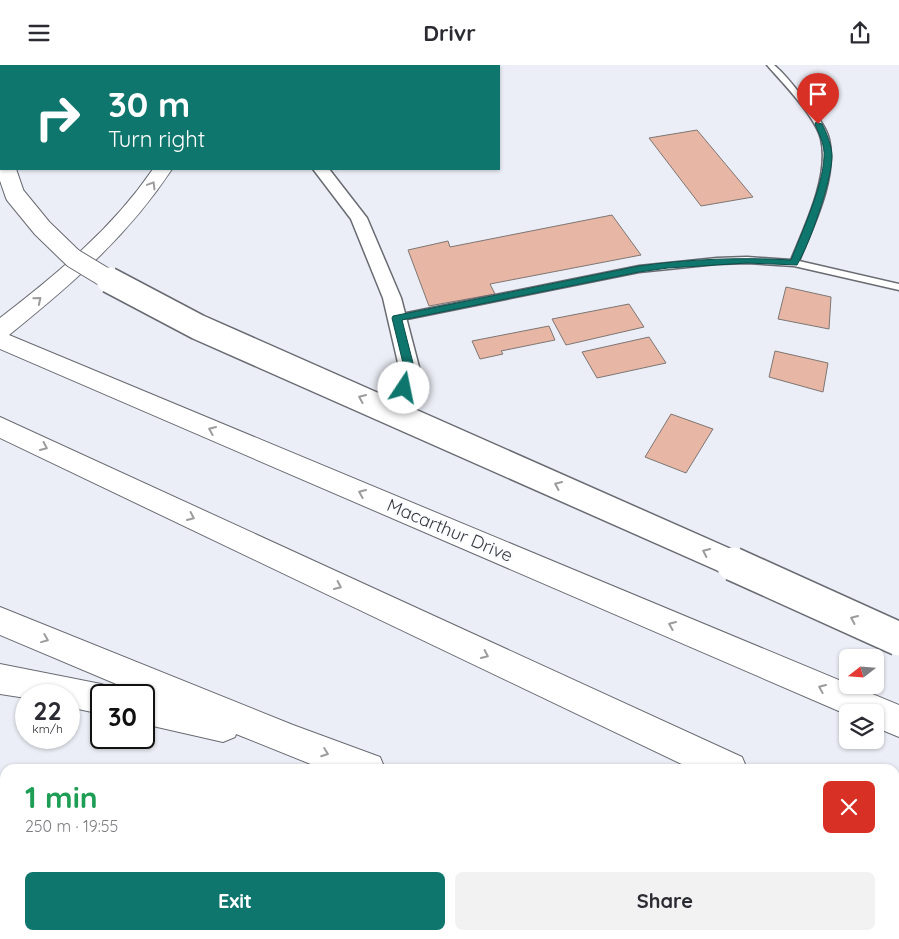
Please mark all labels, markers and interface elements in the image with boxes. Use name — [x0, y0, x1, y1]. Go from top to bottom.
icon: menu — [25, 19, 53, 47]
text: Drivr — [423, 19, 476, 47]
icon: share — [846, 19, 874, 47]
pin — [797, 73, 839, 124]
icon: arrive — [804, 80, 832, 108]
text: 30 m — [108, 82, 190, 126]
icon: right — [25, 85, 90, 150]
text: Turn right — [108, 125, 205, 153]
one-way arrow — [146, 182, 156, 191]
one-way arrow — [32, 297, 41, 306]
position arrow — [377, 361, 429, 413]
one-way arrow — [358, 393, 367, 404]
one-way arrow — [208, 425, 217, 436]
one-way arrow — [39, 441, 48, 452]
one-way arrow — [554, 481, 563, 492]
one-way arrow — [358, 489, 366, 499]
street label: Macarthur Drive — [384, 493, 516, 567]
one-way arrow — [186, 511, 195, 521]
one-way arrow — [702, 547, 711, 558]
one-way arrow — [333, 580, 342, 591]
one-way arrow — [850, 614, 859, 625]
one-way arrow — [668, 620, 677, 631]
one-way arrow — [40, 633, 49, 643]
one-way arrow — [480, 649, 489, 660]
north arrow — [839, 649, 884, 694]
map controls — [839, 649, 884, 749]
speed limit sign: 30 — [90, 684, 155, 749]
one-way arrow — [818, 684, 827, 695]
text: 22 — [33, 695, 62, 726]
button: layers — [839, 704, 884, 749]
text: km/h — [32, 721, 63, 736]
one-way arrow — [321, 747, 329, 757]
text: 1 min — [25, 778, 98, 816]
button: close — [823, 781, 875, 833]
text: 250 m · 19:55 — [25, 816, 118, 836]
button: Exit — [25, 872, 445, 930]
button: Share — [455, 872, 875, 930]

